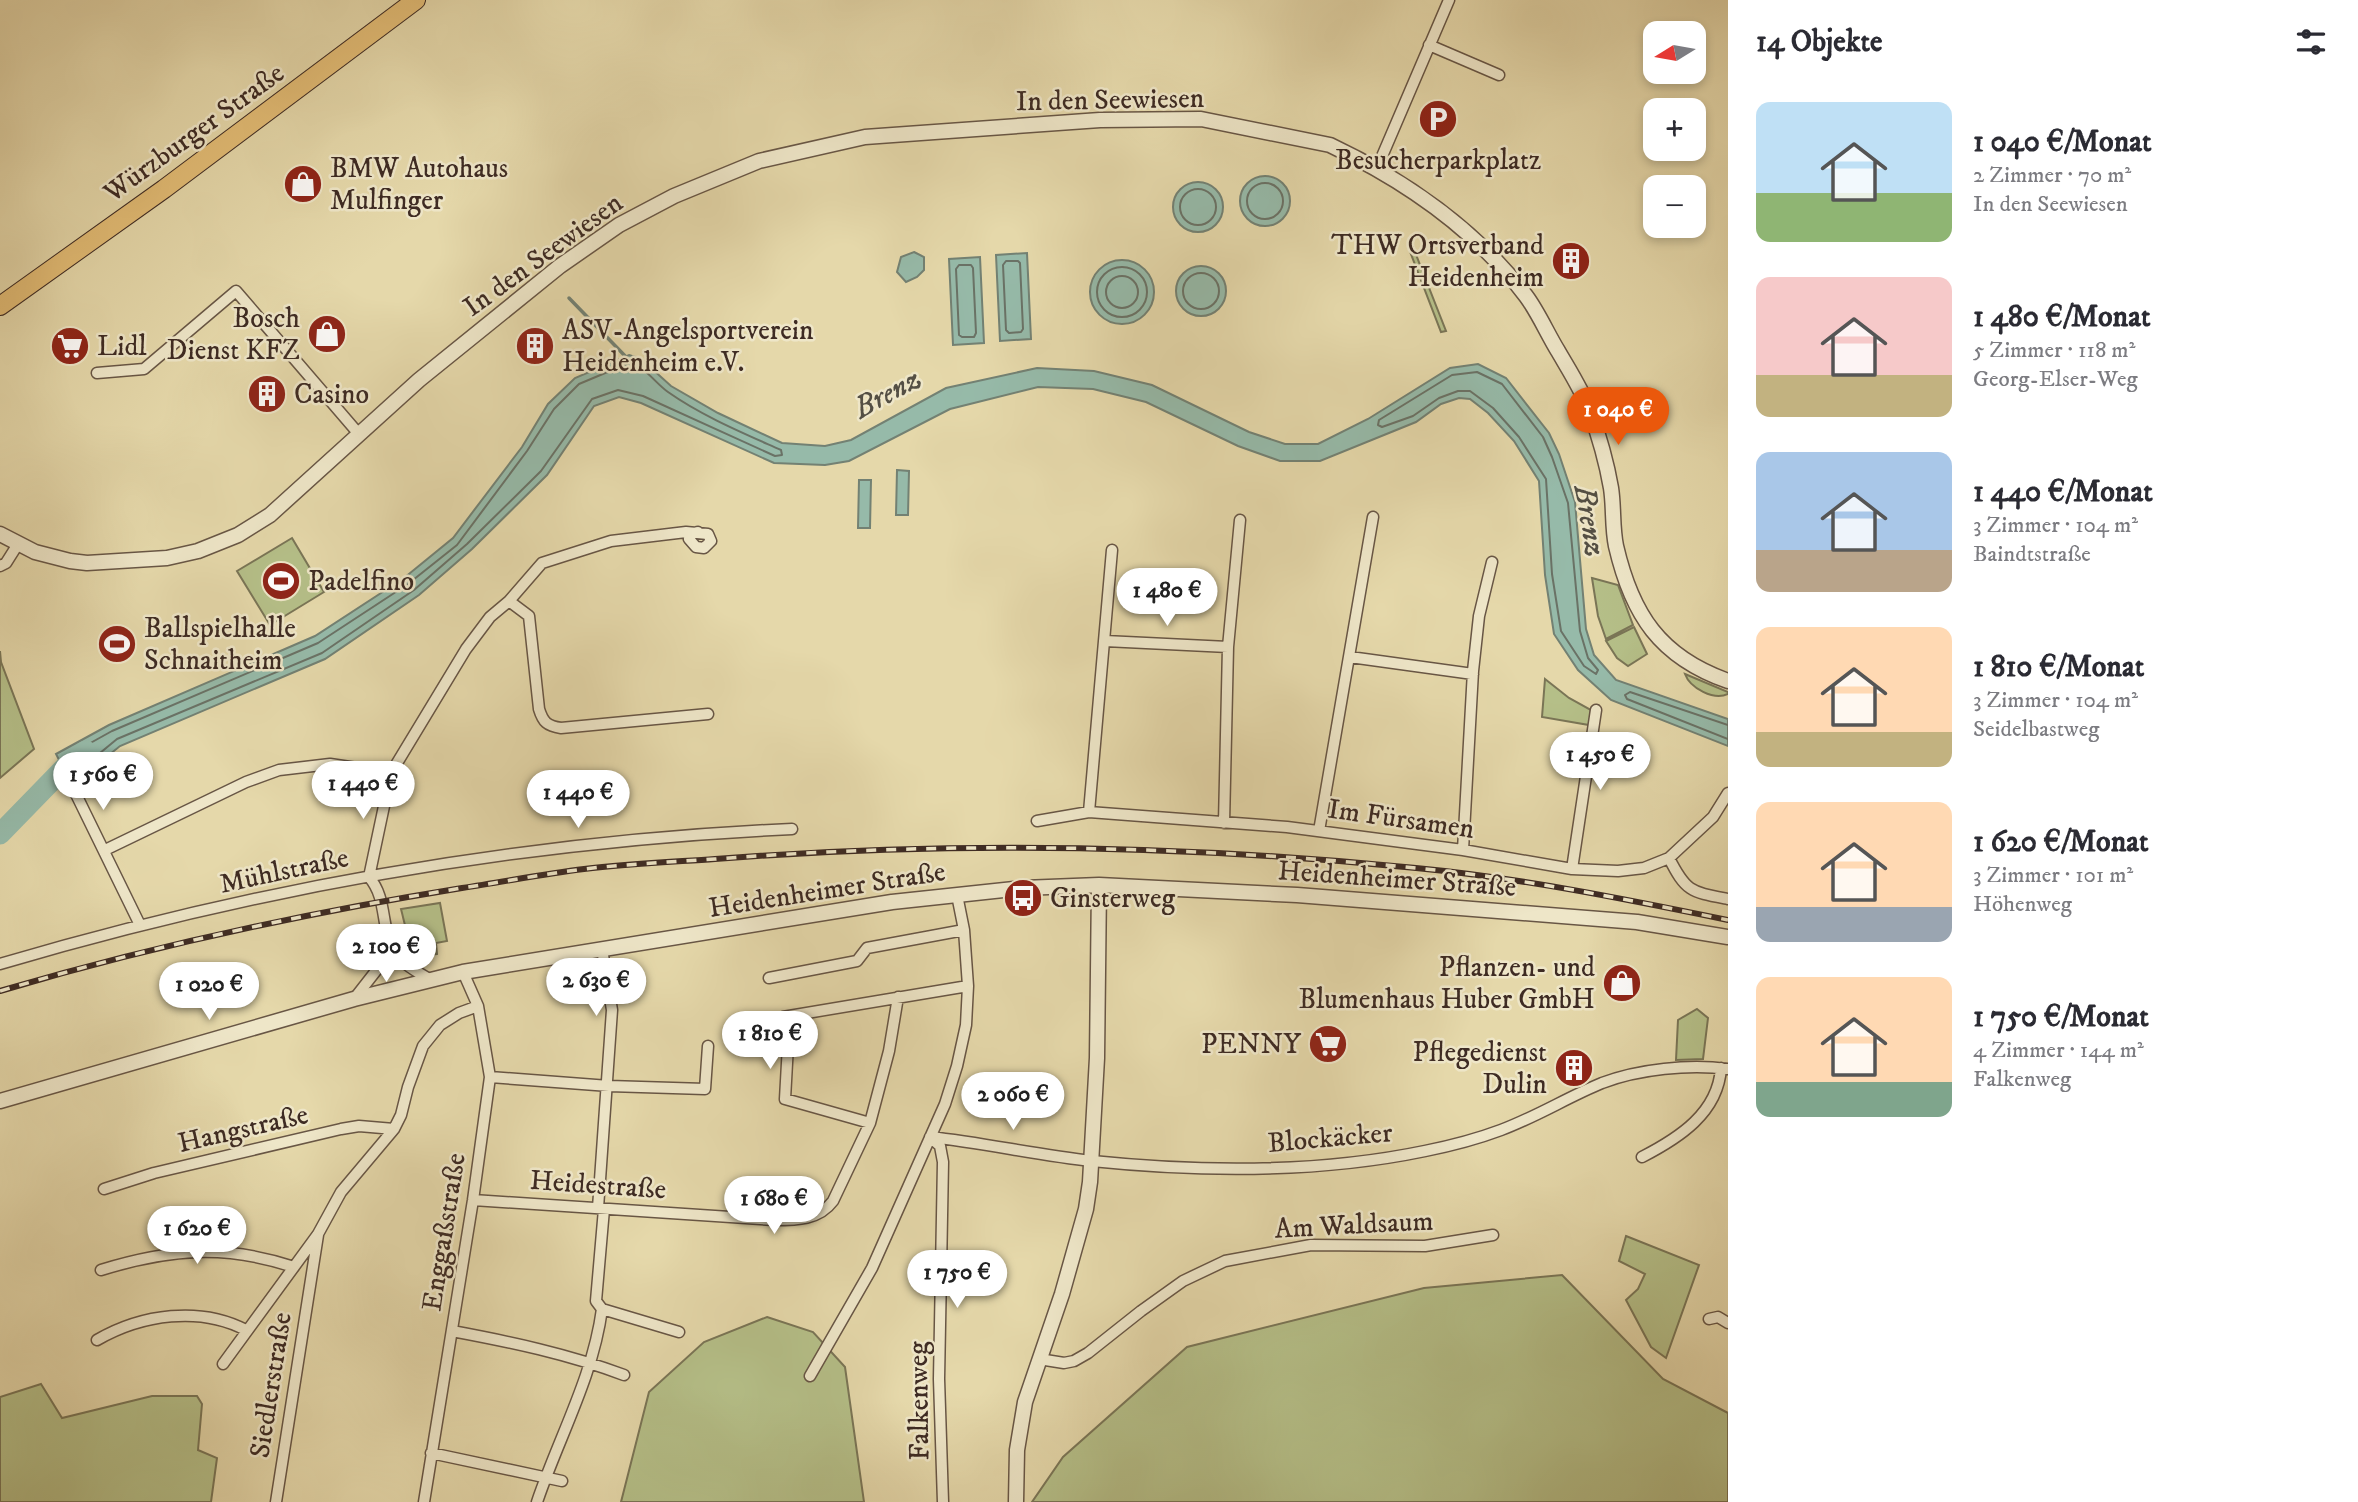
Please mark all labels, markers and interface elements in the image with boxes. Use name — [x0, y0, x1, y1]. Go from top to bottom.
north arrow — [1643, 21, 1706, 84]
map controls — [1643, 21, 1706, 238]
icon: filters — [2292, 23, 2330, 61]
text: 14 Objekte — [1756, 24, 1882, 61]
street label: Würzburger Straße — [96, 56, 291, 211]
street label: In den Seewiesen — [1015, 81, 1205, 119]
parking icon: Besucherparkplatz — [1417, 98, 1459, 140]
button: + — [1643, 98, 1706, 161]
text: 1 040 €/Monat — [1973, 124, 2152, 161]
icon: home — [1812, 130, 1896, 214]
place label: Besucherparkplatz — [1335, 143, 1541, 178]
place label: BMW Autohaus Mulfinger — [330, 151, 508, 218]
text: 2 Zimmer · 70 m² — [1973, 161, 2131, 190]
shop icon: BMW Autohaus Mulfinger — [282, 163, 324, 205]
button: − — [1643, 175, 1706, 238]
street label: In den Seewiesen — [456, 185, 630, 325]
text: In den Seewiesen — [1973, 190, 2128, 219]
place label: THW Ortsverband Heidenheim — [1331, 228, 1544, 295]
building icon: THW Ortsverband Heidenheim — [1550, 240, 1592, 282]
text: 1 480 €/Monat — [1973, 299, 2151, 336]
place label: Bosch Dienst KFZ — [167, 301, 300, 368]
icon: home — [1812, 305, 1896, 389]
shop icon: Bosch Dienst KFZ — [306, 313, 348, 355]
place label: ASV-Angelsportverein Heidenheim e.V. — [562, 313, 814, 380]
supermarket icon: Lidl — [49, 325, 91, 367]
building icon: ASV-Angelsportverein Heidenheim e.V. — [514, 325, 556, 367]
place label: Lidl — [97, 329, 147, 364]
text: 5 Zimmer · 118 m² — [1973, 336, 2135, 365]
water label: Brenz — [847, 361, 928, 428]
text: Georg-Elser-Weg — [1973, 365, 2138, 394]
building icon: Casino — [246, 373, 288, 415]
place label: Casino — [294, 377, 369, 412]
pin: 1 040 € — [1553, 388, 1683, 447]
text: 1 040 € — [1583, 395, 1653, 424]
text: 1 440 €/Monat — [1973, 474, 2153, 511]
icon: home — [1812, 480, 1896, 564]
water label: Brenz — [1565, 482, 1613, 559]
text: 3 Zimmer · 104 m² — [1973, 511, 2138, 540]
text: Baindtstraße — [1973, 540, 2091, 569]
sports icon: Padelfino — [260, 560, 302, 602]
place label: Padelfino — [308, 564, 414, 599]
pin: 1 480 € — [1102, 568, 1232, 628]
text: 1 480 € — [1133, 576, 1201, 605]
place label: Ballspielhalle Schnaitheim — [144, 611, 296, 678]
sports icon: Ballspielhalle Schnaitheim — [96, 623, 138, 665]
text: 1 810 €/Monat — [1973, 649, 2144, 686]
icon: home — [1812, 655, 1896, 739]
text: 3 Zimmer · 104 m² — [1973, 686, 2138, 715]
text: Seidelbastweg — [1973, 715, 2099, 744]
pin: 1 450 € — [1535, 732, 1665, 792]
text: 1 450 € — [1566, 740, 1634, 769]
pin: 1 560 € — [38, 752, 168, 812]
text: 1 560 € — [69, 760, 137, 789]
pin: 1 440 € — [298, 762, 428, 821]
text: 1 440 € — [328, 769, 398, 798]
pin: 1 440 € — [513, 770, 643, 830]
text: 1 440 € — [543, 778, 613, 807]
street label: Im Fürsamen — [1325, 791, 1477, 847]
text: 1 620 €/Monat — [1973, 824, 2149, 861]
icon: home — [1812, 830, 1896, 914]
street label: Mühlstraße — [216, 840, 352, 902]
street label: Heidenheimer Straße — [1277, 853, 1517, 905]
street label: Heidenheimer Straße — [706, 854, 948, 926]
text: 3 Zimmer · 101 m² — [1973, 861, 2133, 890]
bus stop icon: Ginsterweg — [1002, 877, 1044, 919]
place label: Ginsterweg — [1050, 881, 1175, 916]
text: Höhenweg — [1973, 890, 2072, 919]
pin: 2 100 € — [321, 925, 451, 984]
text: 2 100 € — [352, 932, 420, 961]
place label: Pflanzen- und Blumenhaus Huber GmbH — [1298, 950, 1595, 1017]
pin: 2 630 € — [531, 958, 661, 1018]
pin: 1 020 € — [144, 962, 274, 1022]
shop icon: Pflanzen- und Blumenhaus Huber GmbH — [1601, 962, 1643, 1004]
text: 2 630 € — [562, 966, 630, 995]
text: 1 020 € — [175, 970, 243, 999]
text: 1 750 €/Monat — [1973, 999, 2149, 1036]
icon: home — [1812, 1005, 1896, 1089]
pin: 1 810 € — [705, 1012, 835, 1071]
text: 1 810 € — [738, 1019, 802, 1048]
supermarket icon: PENNY — [1307, 1023, 1349, 1065]
place label: PENNY — [1201, 1027, 1301, 1062]
place label: Pflegedienst Dulin — [1412, 1035, 1547, 1102]
text: 4 Zimmer · 144 m² — [1973, 1036, 2144, 1065]
building icon: Pflegedienst Dulin — [1553, 1047, 1595, 1089]
text: Falkenweg — [1973, 1065, 2071, 1094]
pin: 2 060 € — [948, 1072, 1078, 1132]
text: 2 060 € — [977, 1080, 1049, 1109]
street label: Hangstraße — [174, 1097, 312, 1161]
street label: Blockäcker — [1266, 1115, 1394, 1161]
street label: Enggaßstraße — [414, 1150, 474, 1314]
street label: Heidestraße — [529, 1163, 667, 1207]
pin: 1 680 € — [709, 1176, 839, 1236]
text: 1 680 € — [740, 1184, 808, 1213]
street label: Am Waldsaum — [1274, 1203, 1434, 1247]
pin: 1 620 € — [132, 1206, 262, 1266]
text: 1 620 € — [163, 1214, 231, 1243]
pin: 1 750 € — [892, 1250, 1022, 1310]
text: 1 750 € — [923, 1258, 991, 1287]
street label: Siedlerstraße — [242, 1310, 300, 1460]
street label: Falkenweg — [900, 1341, 938, 1461]

